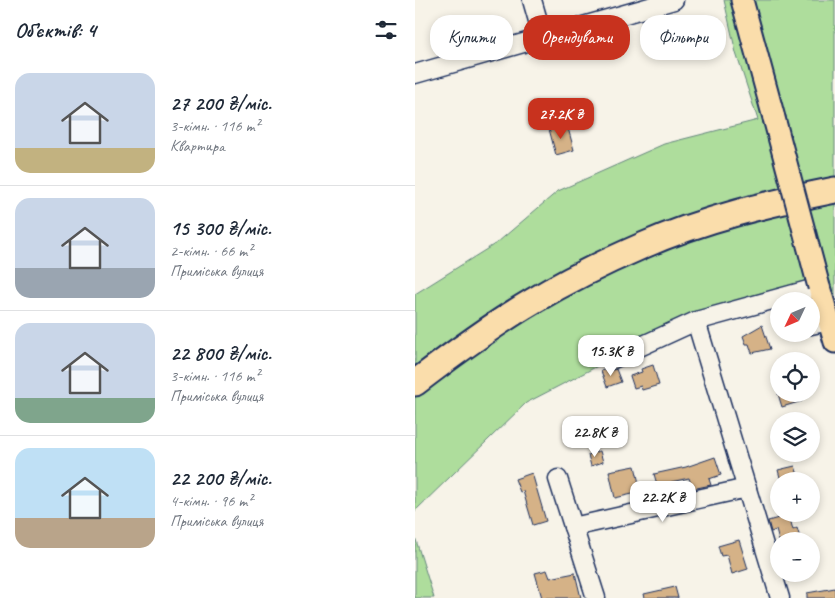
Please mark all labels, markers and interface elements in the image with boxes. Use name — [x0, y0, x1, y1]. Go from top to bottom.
chip: Купити — [430, 15, 513, 60]
chip: Орендувати — [523, 15, 630, 60]
chip: Фільтри — [640, 15, 726, 60]
icon: filters — [372, 16, 400, 44]
text: Об’єктів: 4 — [15, 17, 96, 43]
text: 27 200 ₴/міс. — [170, 90, 271, 116]
icon: home — [55, 93, 115, 153]
pin: 27.2K ₴ — [515, 98, 607, 140]
text: 27.2K ₴ — [539, 104, 583, 124]
text: 3-кімн. · 116 m² — [170, 116, 260, 136]
text: Квартира — [170, 136, 225, 156]
text: 15 300 ₴/міс. — [170, 215, 271, 241]
icon: home — [55, 218, 115, 278]
text: 2-кімн. · 66 m² — [170, 241, 252, 261]
text: Приміська вулиця — [170, 261, 263, 281]
north arrow — [770, 292, 820, 342]
map controls — [770, 292, 820, 582]
pin: 15.3K ₴ — [565, 334, 657, 377]
text: 22 800 ₴/міс. — [170, 340, 271, 366]
text: 15.3K ₴ — [589, 341, 633, 361]
icon: home — [55, 343, 115, 403]
button: locate — [770, 352, 820, 402]
text: 3-кімн. · 116 m² — [170, 366, 260, 386]
text: Приміська вулиця — [170, 386, 263, 406]
button: layers — [770, 412, 820, 462]
pin: 22.8K ₴ — [549, 416, 641, 458]
text: 22.8K ₴ — [573, 422, 617, 442]
text: 22 200 ₴/міс. — [170, 465, 271, 491]
icon: home — [55, 468, 115, 528]
button: + — [770, 472, 820, 522]
pin: 22.2K ₴ — [617, 480, 709, 523]
text: 22.2K ₴ — [641, 487, 685, 507]
text: 4-кімн. · 96 m² — [170, 491, 252, 511]
text: Приміська вулиця — [170, 511, 263, 531]
button: − — [770, 532, 820, 582]

